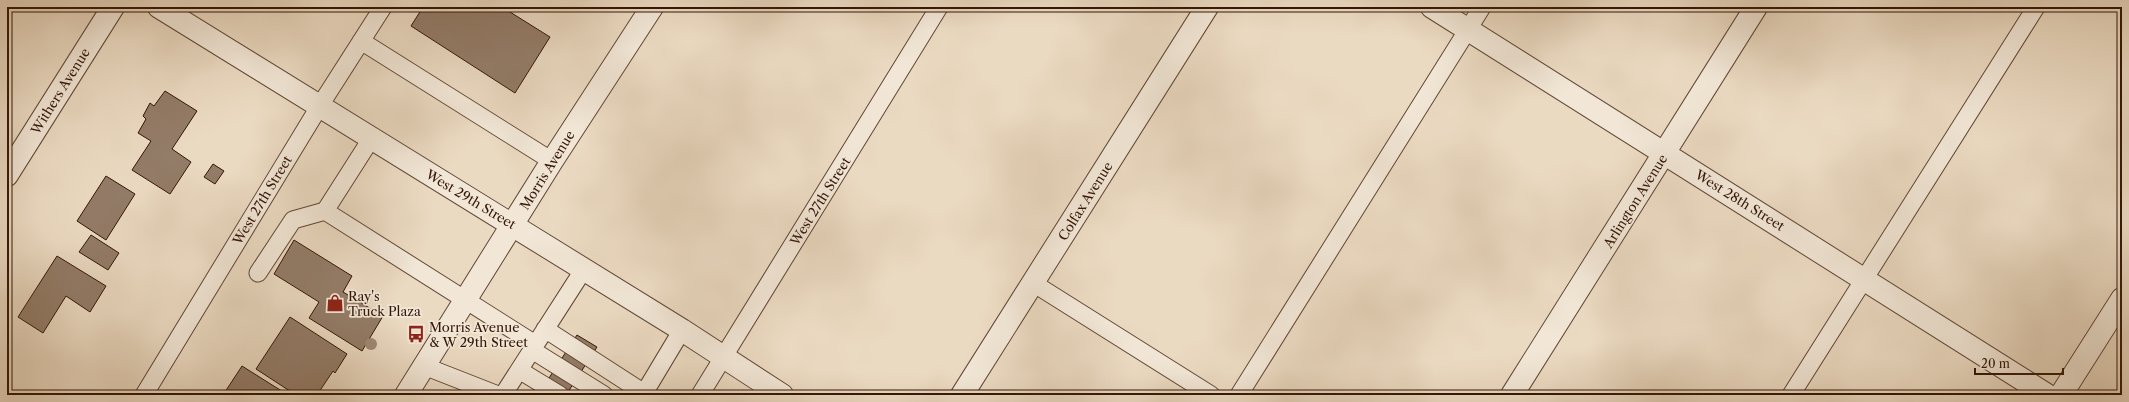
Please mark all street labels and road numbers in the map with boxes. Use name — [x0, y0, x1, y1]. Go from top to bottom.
street label: Withers Avenue — [27, 45, 93, 138]
street label: Morris Avenue — [516, 127, 578, 213]
street label: Arlington Avenue — [1599, 151, 1670, 252]
street label: West 27th Street — [229, 152, 295, 248]
street label: West 27th Street — [786, 154, 854, 249]
street label: Colfax Avenue — [1054, 159, 1116, 243]
street label: West 29th Street — [422, 165, 519, 232]
street label: West 28th Street — [1692, 166, 1788, 234]

